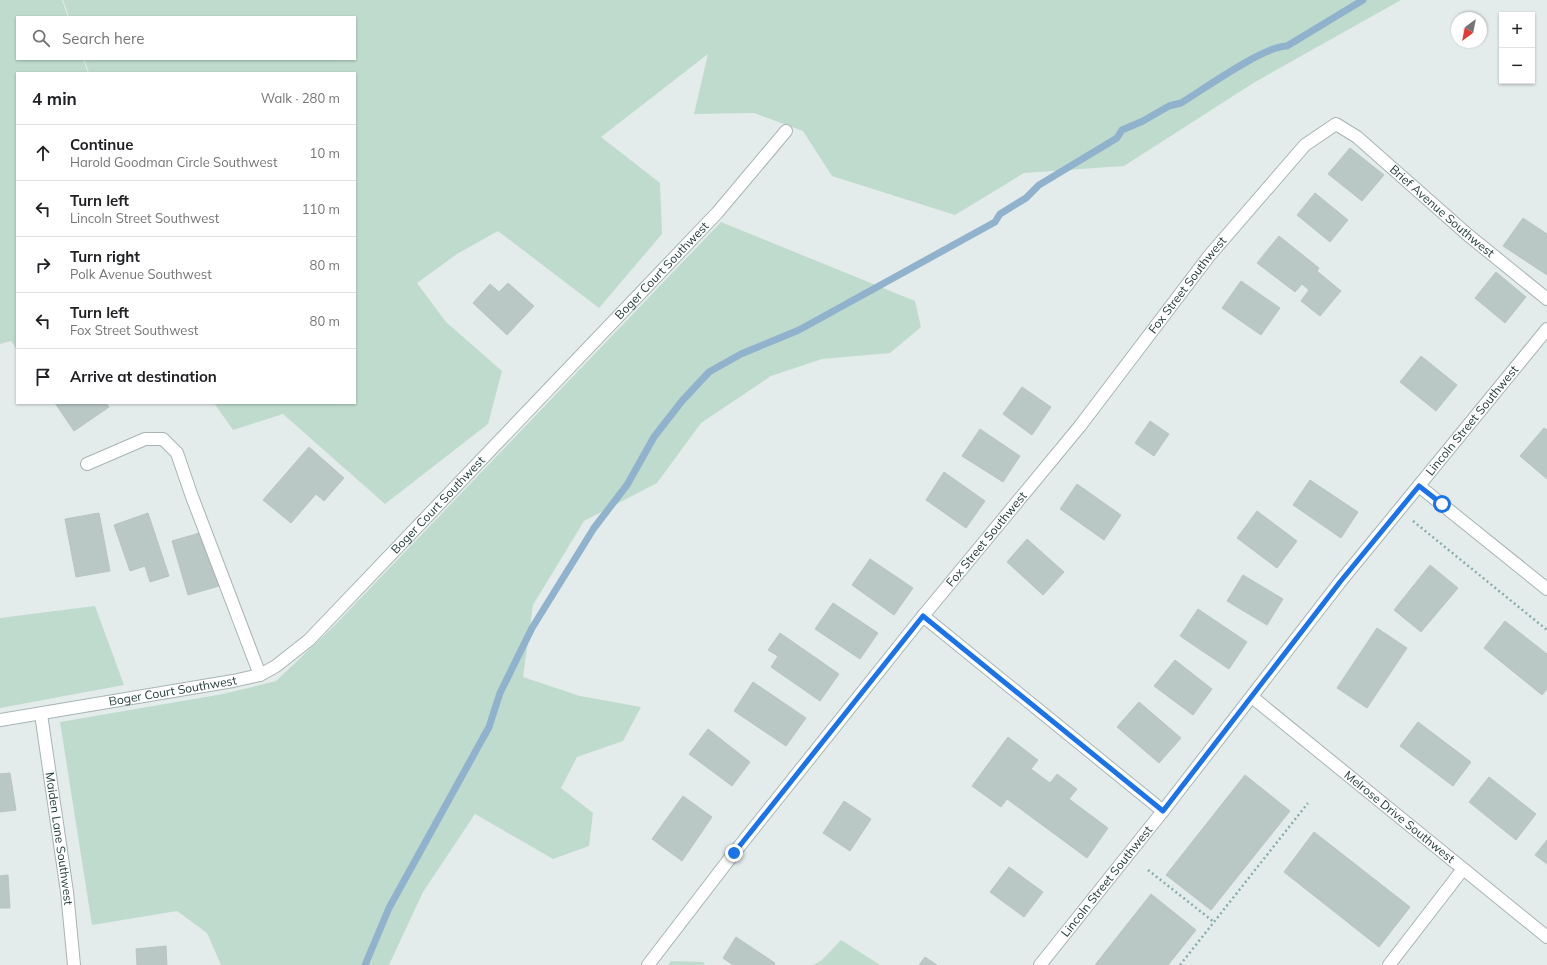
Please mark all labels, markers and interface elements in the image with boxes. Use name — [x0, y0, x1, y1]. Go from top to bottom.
north arrow — [1451, 12, 1487, 48]
map controls — [1499, 12, 1535, 84]
button: + — [1499, 12, 1535, 48]
search box — [16, 16, 356, 60]
icon: search — [30, 27, 52, 49]
text: Search here — [62, 29, 144, 48]
button: − — [1499, 48, 1535, 84]
text: 4 min — [32, 88, 77, 109]
text: Walk · 280 m — [261, 90, 340, 106]
text: Continue — [70, 135, 133, 154]
icon: ahead — [32, 142, 54, 164]
text: 10 m — [310, 145, 340, 161]
text: Harold Goodman Circle Southwest — [70, 154, 277, 170]
street label: Brief Avenue Southwest — [1387, 162, 1498, 260]
text: Turn left — [70, 191, 129, 210]
icon: left — [32, 198, 54, 220]
text: 110 m — [302, 201, 340, 217]
text: Lincoln Street Southwest — [70, 210, 219, 226]
street label: Boger Court Southwest — [611, 218, 712, 322]
street label: Fox Street Southwest — [1145, 233, 1229, 336]
text: Turn right — [70, 247, 140, 266]
icon: right — [32, 254, 54, 276]
text: 80 m — [310, 257, 340, 273]
text: Polk Avenue Southwest — [70, 266, 212, 282]
text: Turn left — [70, 303, 129, 322]
icon: left — [32, 310, 54, 332]
text: 80 m — [310, 313, 340, 329]
text: Fox Street Southwest — [70, 322, 198, 338]
street label: Lincoln Street Southwest — [1422, 362, 1521, 478]
icon: arrive — [32, 366, 54, 388]
text: Arrive at destination — [70, 367, 217, 386]
street label: Boger Court Southwest — [388, 453, 488, 557]
street label: Fox Street Southwest — [943, 488, 1030, 589]
route start — [1433, 495, 1451, 513]
street label: Boger Court Southwest — [107, 672, 238, 709]
street label: Melrose Drive Southwest — [1341, 767, 1458, 866]
street label: Maiden Lane Southwest — [43, 771, 76, 906]
street label: Lincoln Street Southwest — [1057, 822, 1155, 940]
route end — [725, 844, 743, 862]

